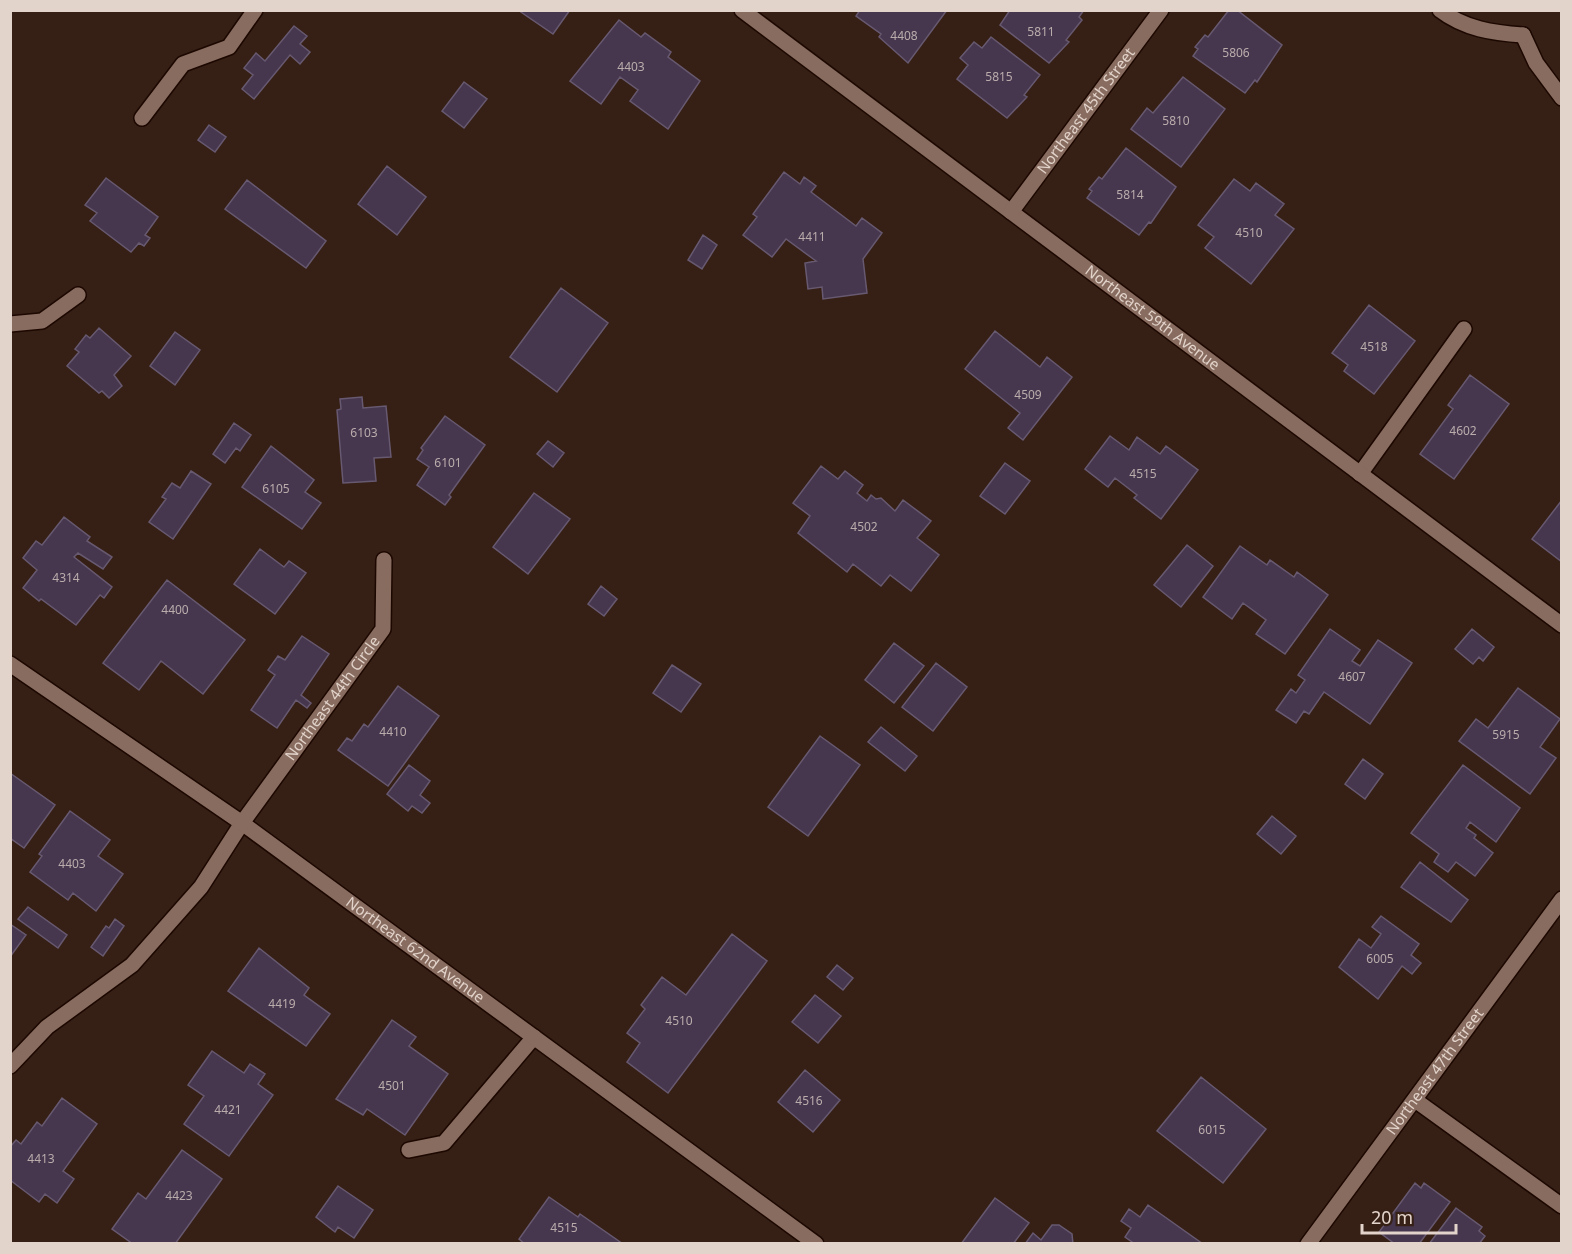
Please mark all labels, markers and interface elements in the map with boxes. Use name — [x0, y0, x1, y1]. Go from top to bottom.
house number: 5811 — [1027, 23, 1055, 40]
house number: 4408 — [890, 27, 918, 44]
street label: Northeast 45th Street — [1032, 43, 1139, 177]
house number: 5806 — [1222, 44, 1250, 61]
house number: 4403 — [617, 58, 645, 75]
house number: 5815 — [985, 68, 1013, 85]
house number: 5810 — [1162, 112, 1190, 129]
house number: 5814 — [1116, 186, 1144, 203]
house number: 4510 — [1235, 224, 1263, 241]
house number: 4411 — [798, 228, 826, 245]
street label: Northeast 59th Avenue — [1082, 260, 1224, 374]
house number: 4518 — [1360, 338, 1388, 355]
house number: 4509 — [1014, 386, 1042, 403]
house number: 4602 — [1449, 422, 1477, 439]
house number: 6103 — [350, 424, 378, 441]
house number: 6101 — [434, 454, 462, 471]
house number: 4515 — [1129, 465, 1157, 482]
house number: 6105 — [262, 480, 290, 497]
house number: 4502 — [850, 518, 878, 535]
house number: 4314 — [52, 569, 80, 586]
house number: 4400 — [161, 601, 189, 618]
street label: Northeast 44th Circle — [280, 632, 384, 764]
house number: 4607 — [1338, 668, 1366, 685]
house number: 4410 — [379, 723, 407, 740]
house number: 5915 — [1492, 726, 1520, 743]
house number: 4403 — [58, 855, 86, 872]
street label: Northeast 62nd Avenue — [342, 892, 489, 1007]
house number: 6005 — [1366, 950, 1394, 967]
house number: 4419 — [268, 995, 296, 1012]
street label: Northeast 47th Street — [1381, 1003, 1488, 1138]
house number: 4510 — [665, 1012, 693, 1029]
house number: 4501 — [378, 1077, 406, 1094]
house number: 4516 — [795, 1092, 823, 1109]
house number: 4421 — [214, 1101, 242, 1118]
house number: 6015 — [1198, 1121, 1226, 1138]
house number: 4413 — [27, 1150, 55, 1167]
house number: 4423 — [165, 1187, 193, 1204]
scale bar — [1362, 1197, 1456, 1235]
text: 20 m — [1371, 1205, 1413, 1229]
house number: 4515 — [550, 1219, 578, 1236]

